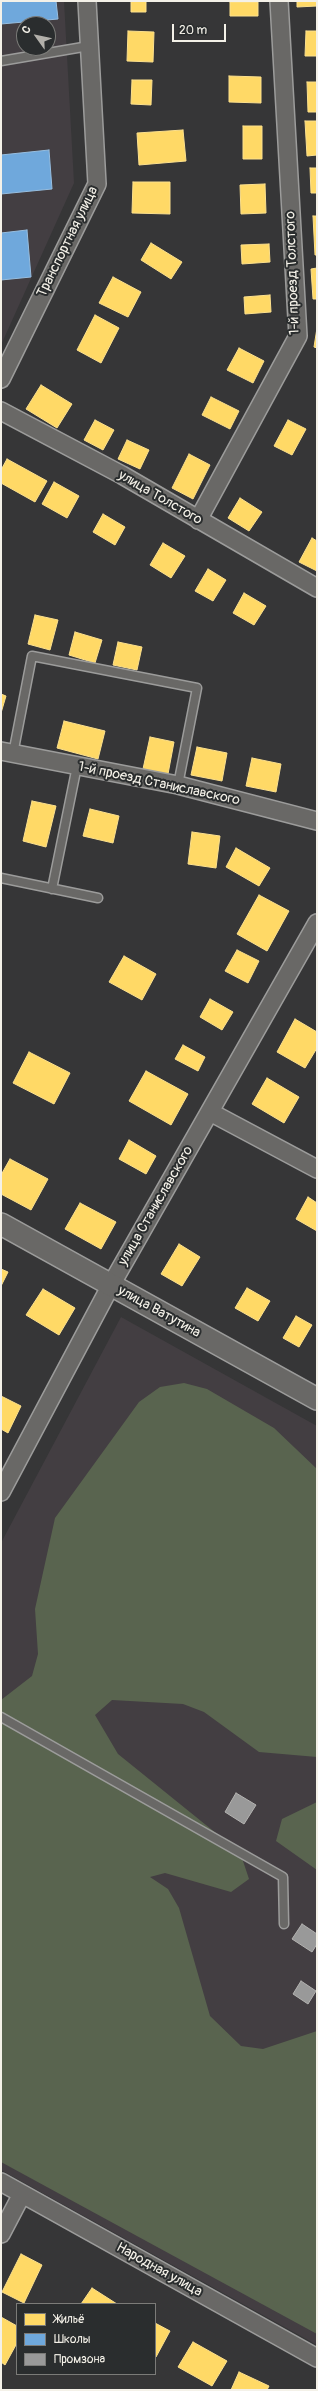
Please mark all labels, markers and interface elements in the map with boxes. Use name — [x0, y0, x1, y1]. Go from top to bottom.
north arrow — [16, 16, 56, 56]
scale bar — [174, 16, 228, 42]
text: С — [19, 23, 34, 36]
text: 20 m — [179, 23, 207, 38]
street label: Транспортная улица — [34, 184, 102, 300]
street label: 1-й проезд Толстого — [282, 211, 304, 335]
street label: улица Толстого — [115, 467, 205, 529]
street label: 1-й проезд Станиславского — [77, 759, 241, 809]
street label: улица Станиславского — [115, 1143, 197, 1269]
street label: улица Ватутина — [115, 1282, 203, 1342]
street label: Народная улица — [113, 2239, 205, 2301]
legend — [16, 2303, 156, 2375]
text: Жильё — [54, 2312, 85, 2327]
text: Школы — [54, 2332, 90, 2347]
text: Промзона — [54, 2352, 105, 2367]

